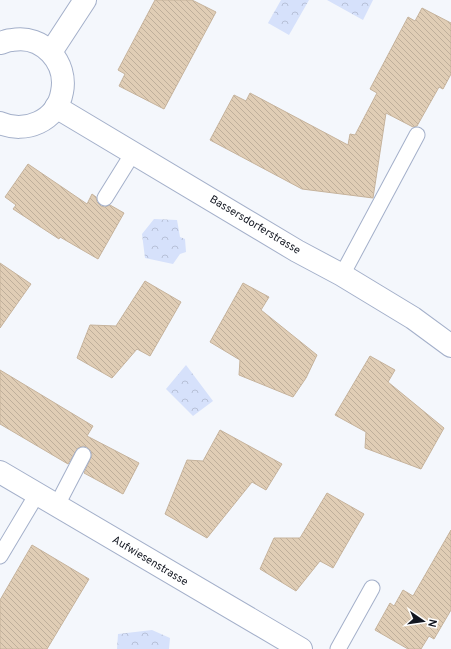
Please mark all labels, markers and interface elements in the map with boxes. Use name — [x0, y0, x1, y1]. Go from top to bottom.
street label: Bassersdorferstrasse — [207, 192, 303, 258]
street label: Aufwiesenstrasse — [110, 533, 191, 589]
north arrow — [403, 601, 443, 641]
text: N — [424, 618, 439, 628]

